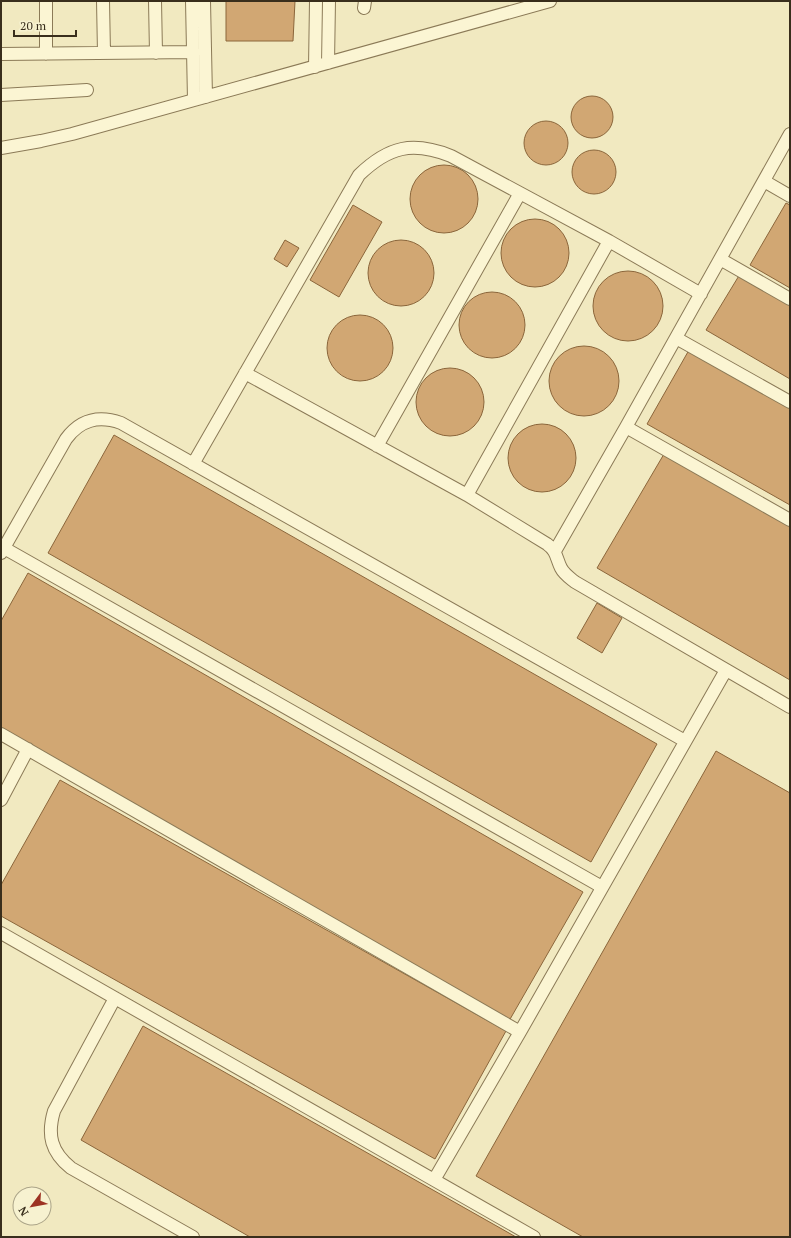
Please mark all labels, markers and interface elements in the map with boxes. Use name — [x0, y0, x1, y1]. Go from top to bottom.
scale bar — [14, 12, 76, 38]
text: 20 m — [20, 18, 47, 33]
north arrow — [12, 1186, 52, 1226]
text: N — [15, 1203, 32, 1219]

